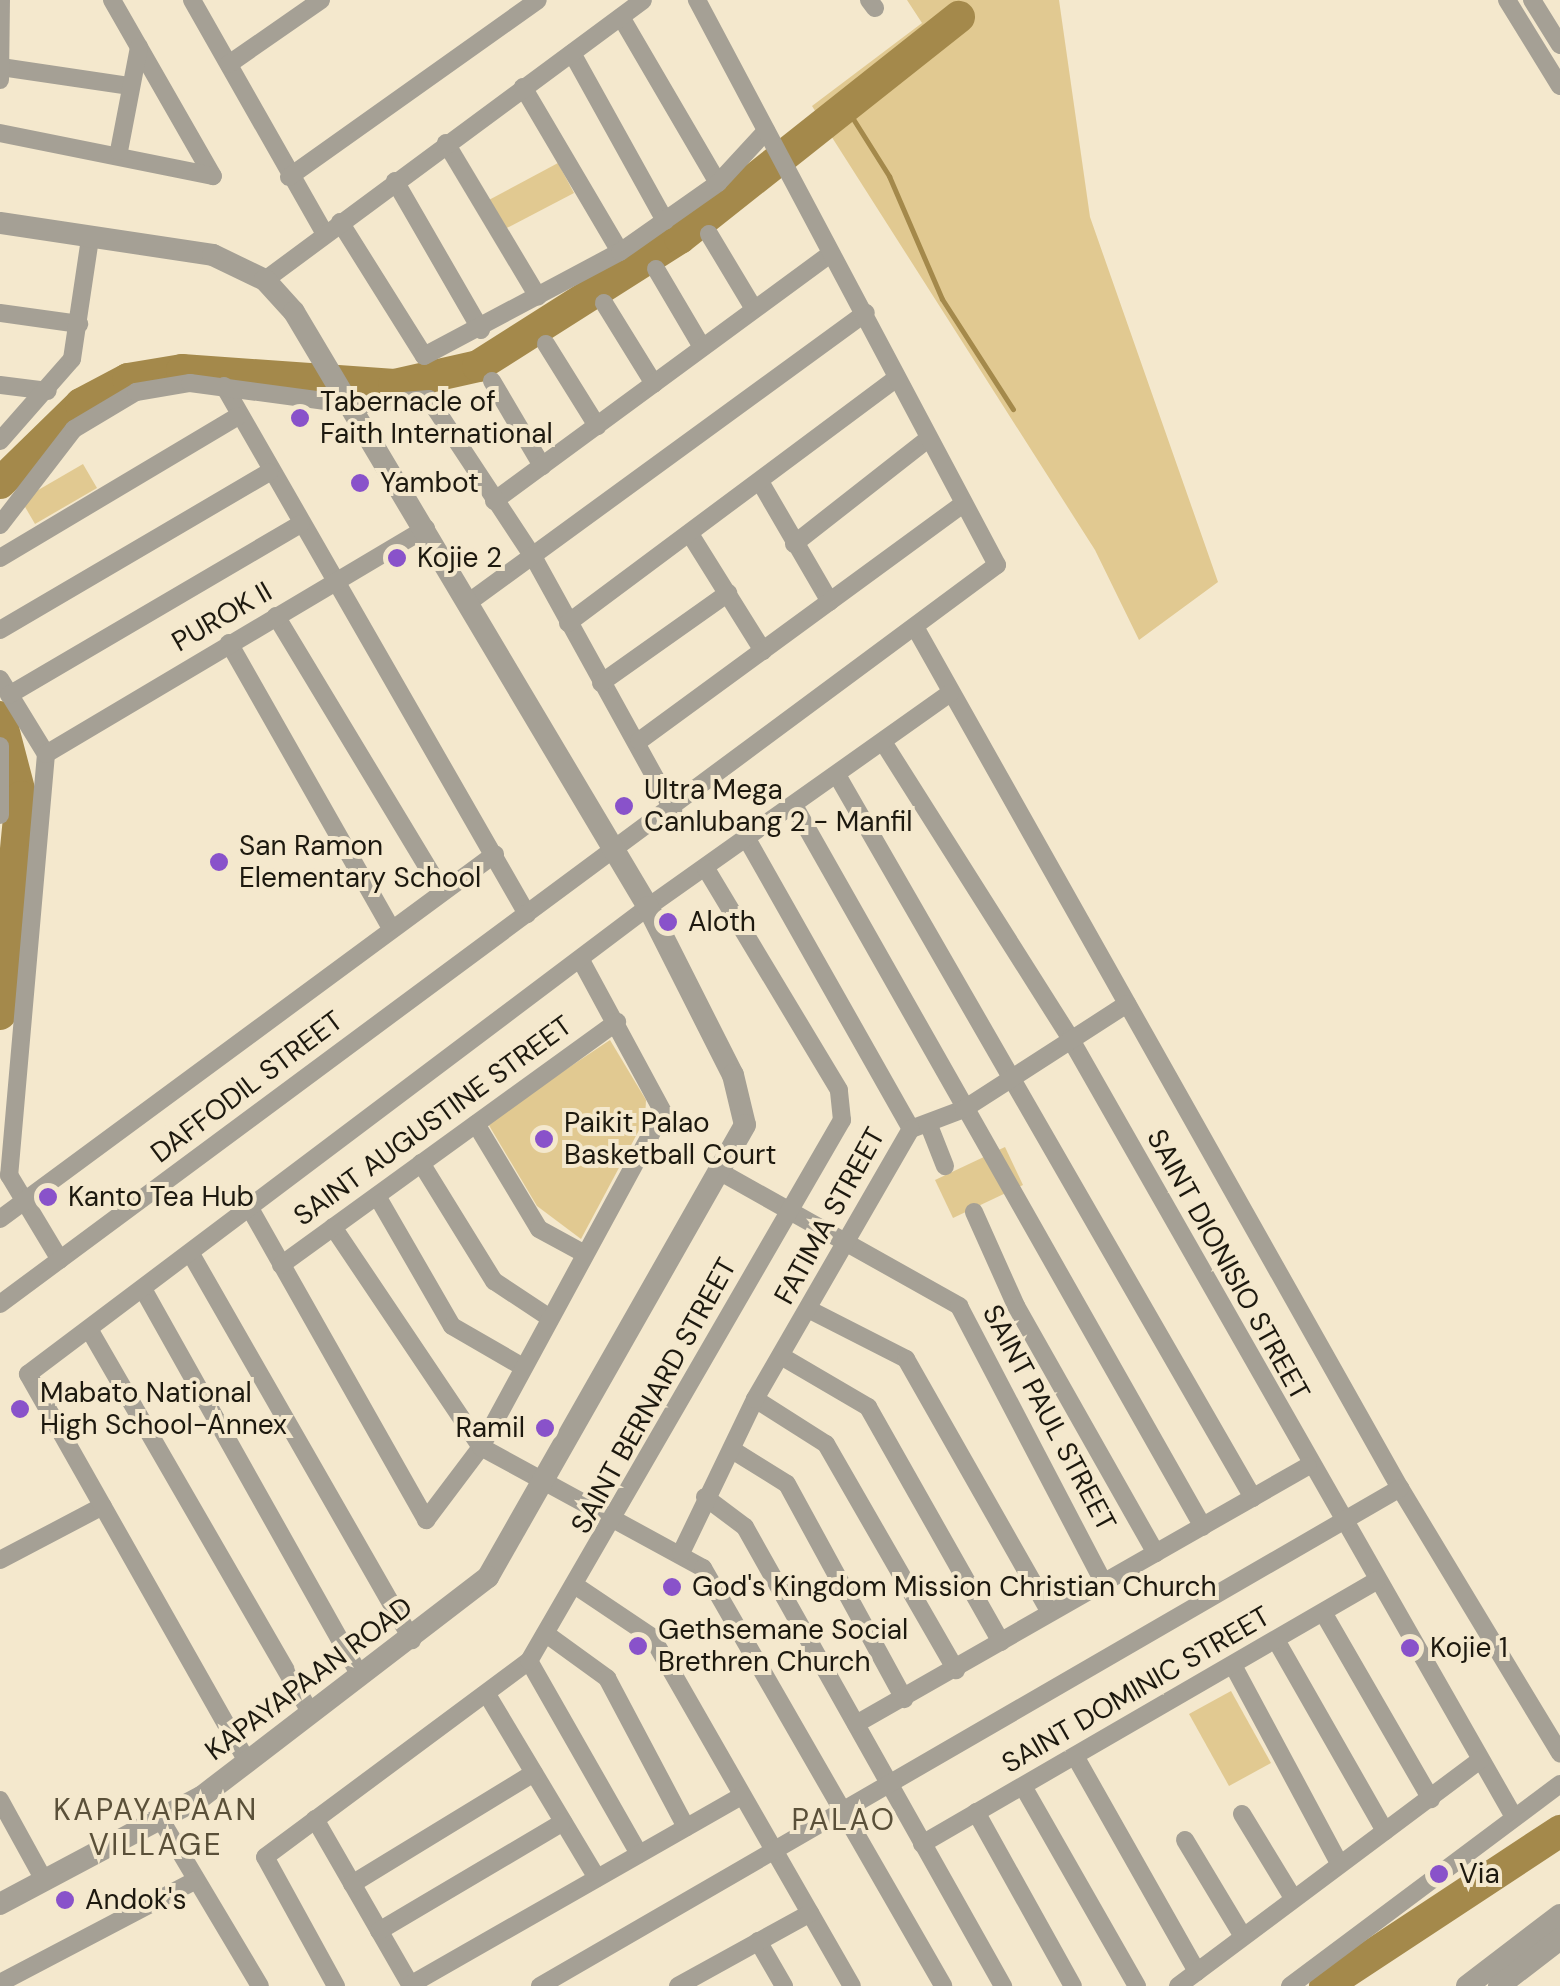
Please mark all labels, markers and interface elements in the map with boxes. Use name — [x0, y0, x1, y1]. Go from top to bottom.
place label: Tabernacle of Faith International — [320, 385, 553, 451]
marker: Tabernacle of Faith International — [289, 407, 311, 429]
place label: Yambot — [380, 466, 479, 500]
marker: Yambot — [349, 472, 371, 494]
place label: Kojie 2 — [417, 541, 502, 575]
marker: Kojie 2 — [386, 547, 408, 569]
street label: PUROK II — [166, 575, 278, 659]
place label: Ultra Mega Canlubang 2 - Manfil — [644, 773, 913, 839]
marker: Ultra Mega Canlubang 2 - Manfil — [613, 795, 635, 817]
place label: San Ramon Elementary School — [239, 829, 481, 895]
marker: San Ramon Elementary School — [208, 851, 230, 873]
place label: Aloth — [688, 905, 756, 939]
marker: Aloth — [657, 911, 679, 933]
street label: DAFFODIL STREET — [144, 1004, 350, 1170]
street label: SAINT AUGUSTINE STREET — [287, 1009, 579, 1233]
place label: Paikit Palao Basketball Court — [564, 1106, 776, 1172]
street label: FATIMA STREET — [768, 1122, 892, 1310]
street label: SAINT DIONISIO STREET — [1139, 1124, 1317, 1406]
marker: Paikit Palao Basketball Court — [533, 1128, 555, 1150]
place label: Kanto Tea Hub — [68, 1180, 254, 1214]
marker: Kanto Tea Hub — [37, 1186, 59, 1208]
street label: SAINT BERNARD STREET — [564, 1252, 744, 1540]
street label: SAINT PAUL STREET — [975, 1299, 1123, 1537]
place label: Mabato National High School-Annex — [40, 1376, 287, 1442]
marker: Mabato National High School-Annex — [9, 1398, 31, 1420]
place label: Ramil — [456, 1411, 525, 1445]
marker: Ramil — [534, 1417, 556, 1439]
place label: God's Kingdom Mission Christian Church — [692, 1570, 1217, 1604]
marker: God's Kingdom Mission Christian Church — [661, 1576, 683, 1598]
street label: KAPAYAPAAN ROAD — [199, 1590, 419, 1768]
street label: SAINT DOMINIC STREET — [996, 1600, 1276, 1780]
place label: Gethsemane Social Brethren Church — [658, 1613, 908, 1679]
place label: Kojie 1 — [1430, 1631, 1508, 1665]
marker: Gethsemane Social Brethren Church — [627, 1635, 649, 1657]
marker: Kojie 1 — [1399, 1637, 1421, 1659]
district label: KAPAYAPAAN VILLAGE — [53, 1792, 259, 1862]
district label: PALAO — [792, 1802, 896, 1838]
place label: Via — [1459, 1857, 1500, 1891]
marker: Via — [1428, 1863, 1450, 1885]
place label: Andok's — [85, 1883, 186, 1917]
marker: Andok's — [54, 1889, 76, 1911]

